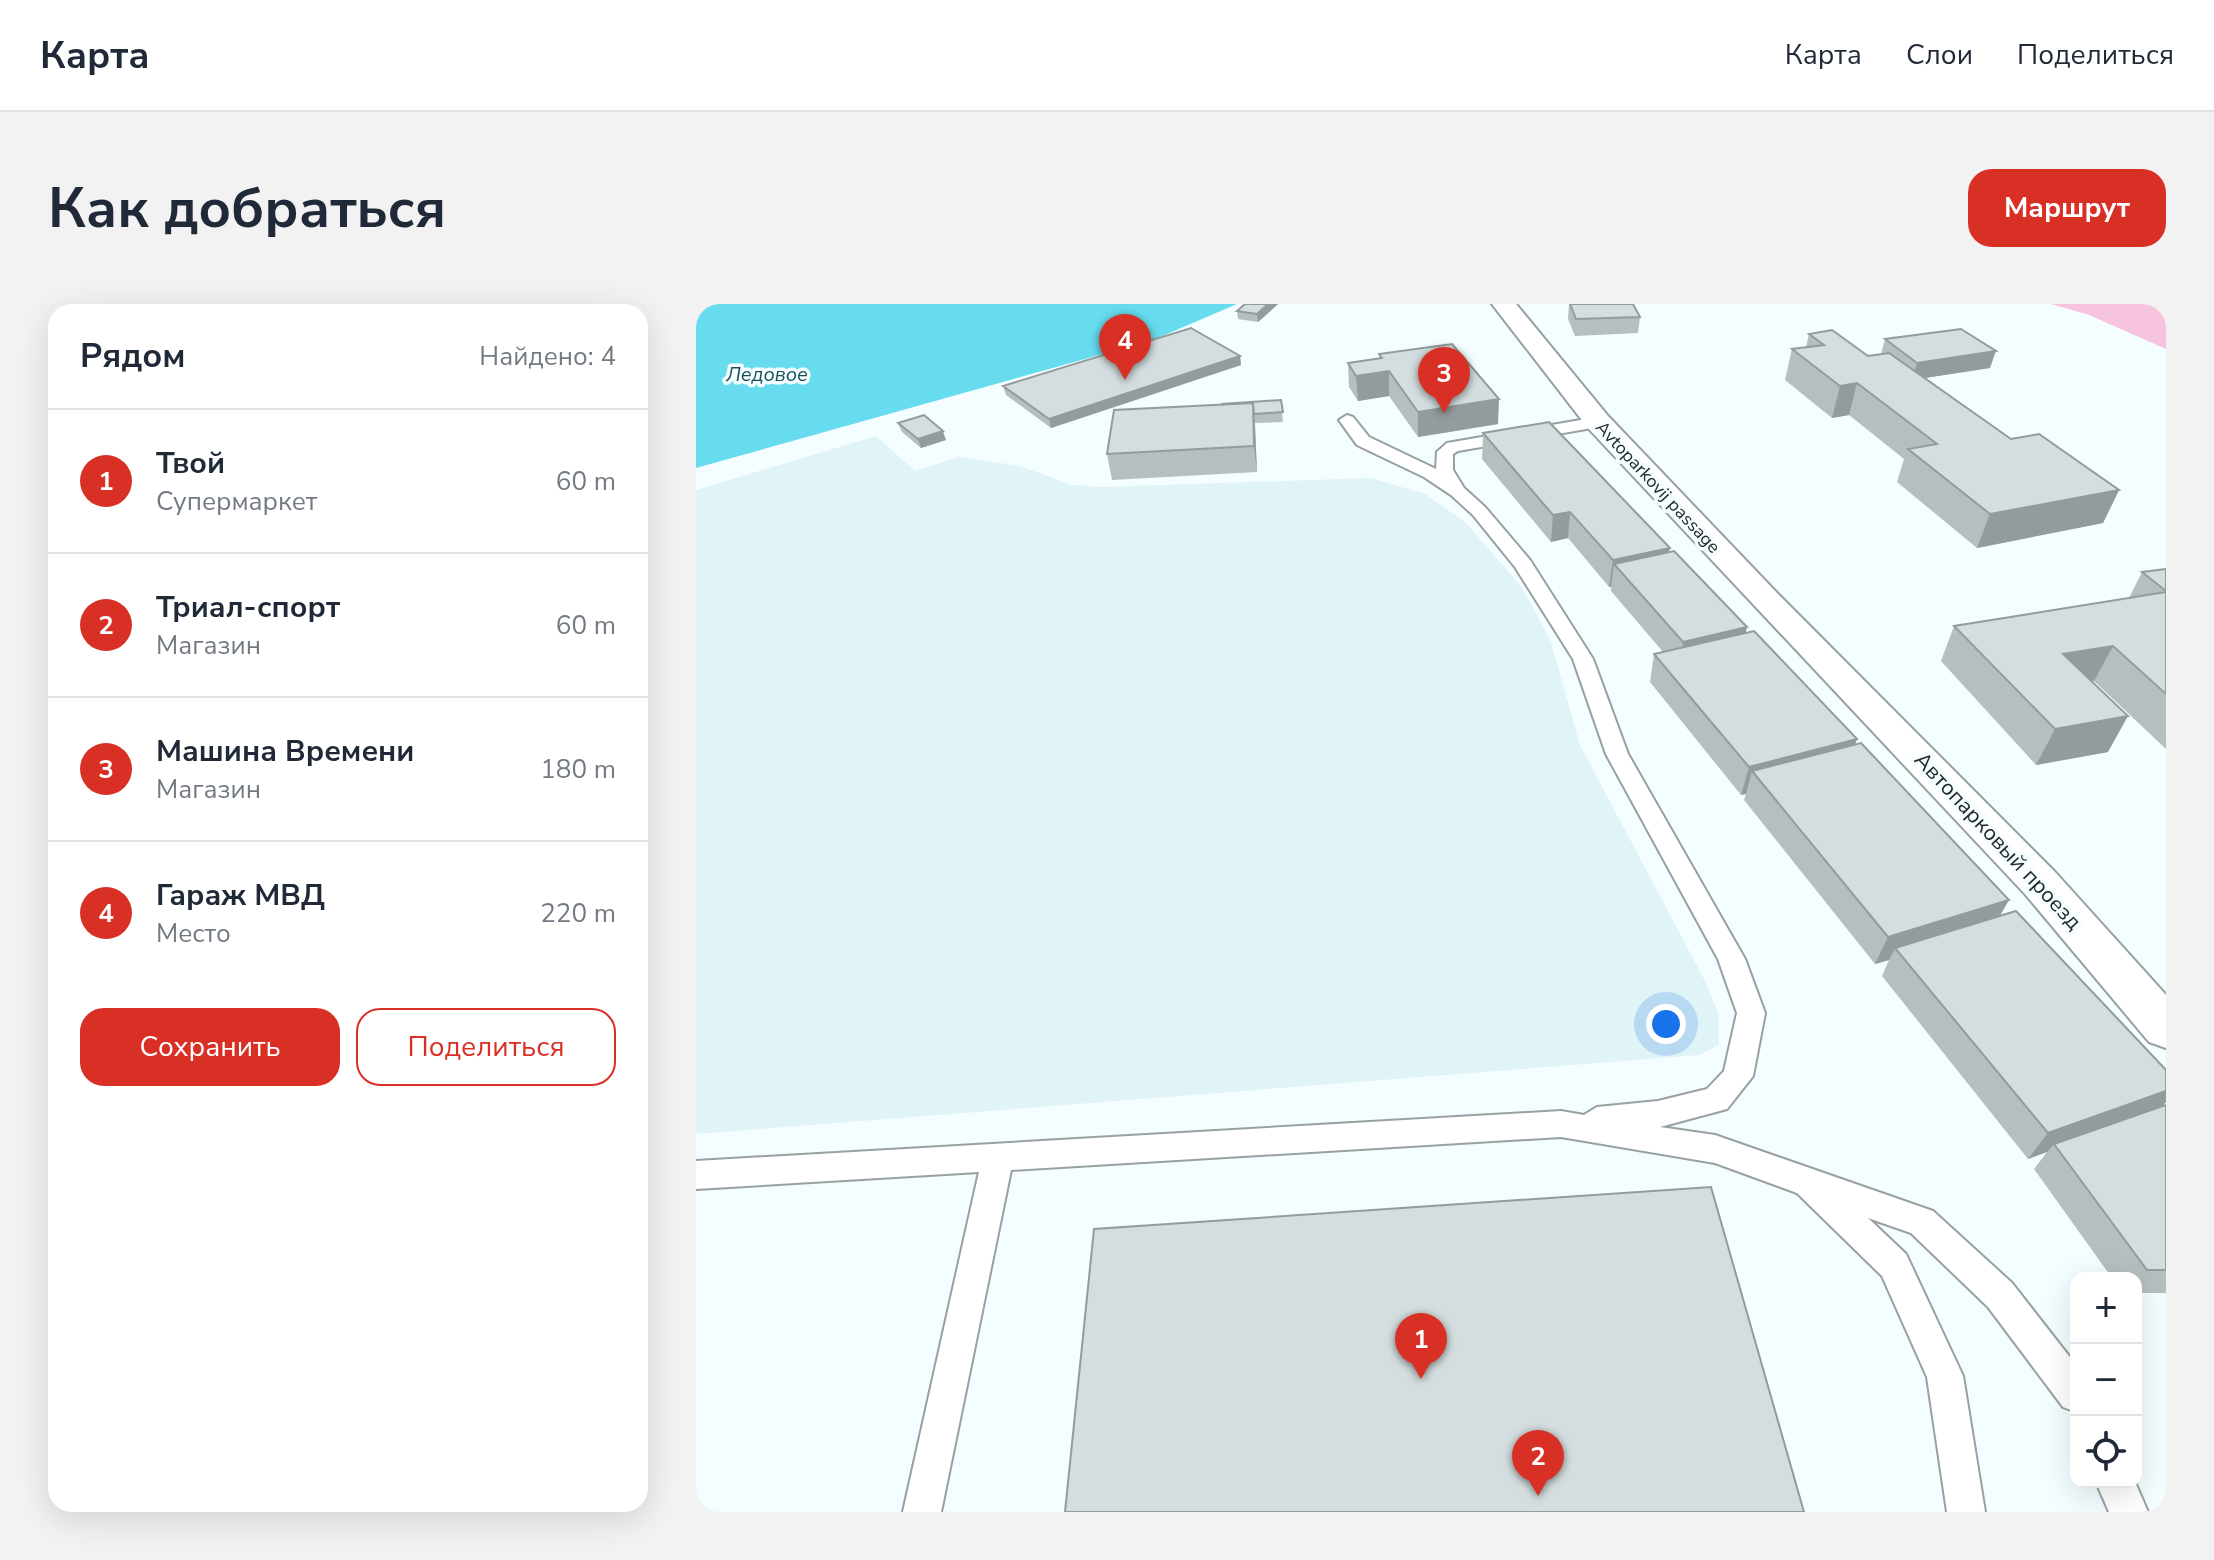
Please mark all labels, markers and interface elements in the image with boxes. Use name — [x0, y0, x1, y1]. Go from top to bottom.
text: Карта — [40, 30, 150, 81]
text: Карта — [1785, 36, 1862, 74]
text: Слои — [1906, 36, 1973, 74]
text: Поделиться — [2017, 36, 2174, 74]
button: Маршрут — [1968, 169, 2166, 247]
text: Как добраться — [48, 170, 446, 247]
pin: 4 — [1099, 314, 1151, 380]
text: Рядом — [80, 333, 186, 379]
text: Найдено: 4 — [479, 339, 616, 374]
pin: 3 — [1418, 347, 1470, 413]
water label: Ледовое — [725, 361, 808, 388]
street label: Avtoparkovij passage — [1590, 416, 1726, 558]
text: Твой — [156, 443, 225, 484]
text: 1 — [98, 464, 114, 499]
text: 60 m — [556, 464, 616, 499]
text: Супермаркет — [156, 484, 317, 519]
text: Триал-спорт — [156, 587, 340, 628]
text: 2 — [98, 608, 114, 643]
text: 60 m — [556, 608, 616, 643]
text: Магазин — [156, 628, 261, 663]
text: Машина Времени — [156, 731, 414, 772]
street label: Автопарковый проезд — [1907, 745, 2089, 937]
text: 3 — [98, 752, 114, 787]
text: 180 m — [540, 752, 616, 787]
text: Магазин — [156, 772, 261, 807]
text: Гараж МВД — [156, 875, 325, 916]
text: 4 — [98, 896, 114, 931]
text: 220 m — [540, 896, 616, 931]
text: Место — [156, 916, 231, 951]
your location — [1646, 1004, 1686, 1044]
button: Сохранить — [80, 1008, 340, 1086]
button: Поделиться — [356, 1008, 616, 1086]
map controls — [2070, 1272, 2142, 1488]
button: + — [2070, 1272, 2142, 1344]
pin: 1 — [1395, 1313, 1447, 1379]
button: − — [2070, 1344, 2142, 1416]
button: locate — [2070, 1416, 2142, 1488]
pin: 2 — [1512, 1430, 1564, 1496]

